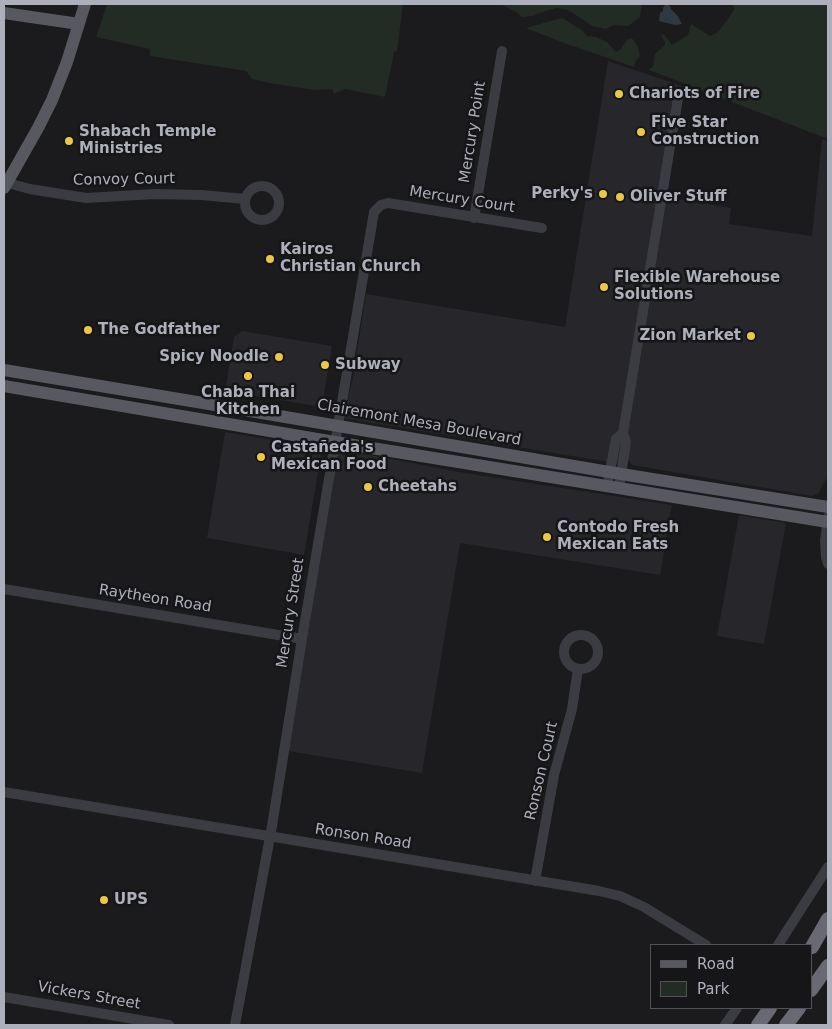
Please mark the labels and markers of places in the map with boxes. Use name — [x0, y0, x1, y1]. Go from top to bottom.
place label: Chariots of Fire — [629, 85, 760, 103]
marker: Chariots of Fire — [613, 88, 625, 100]
place label: Five Star Construction — [651, 114, 759, 149]
place label: Shabach Temple Ministries — [79, 123, 216, 158]
marker: Five Star Construction — [635, 126, 647, 138]
marker: Shabach Temple Ministries — [63, 135, 75, 147]
place label: Perky's — [531, 185, 593, 203]
marker: Perky's — [597, 188, 609, 200]
place label: Oliver Stuff — [630, 188, 726, 206]
marker: Oliver Stuff — [614, 191, 626, 203]
place label: Kairos Christian Church — [280, 241, 421, 276]
marker: Kairos Christian Church — [264, 253, 276, 265]
place label: Flexible Warehouse Solutions — [614, 269, 780, 304]
marker: Flexible Warehouse Solutions — [598, 281, 610, 293]
place label: The Godfather — [98, 321, 220, 339]
marker: The Godfather — [82, 324, 94, 336]
place label: Zion Market — [639, 327, 741, 345]
marker: Zion Market — [745, 330, 757, 342]
place label: Spicy Noodle — [159, 348, 269, 366]
marker: Spicy Noodle — [273, 351, 285, 363]
place label: Subway — [335, 356, 401, 374]
marker: Subway — [319, 359, 331, 371]
marker: Chaba Thai Kitchen — [242, 370, 254, 382]
place label: Chaba Thai Kitchen — [201, 384, 295, 419]
place label: Castañeda's Mexican Food — [271, 439, 387, 474]
marker: Castañeda's Mexican Food — [255, 451, 267, 463]
place label: Cheetahs — [378, 478, 457, 496]
marker: Cheetahs — [362, 481, 374, 493]
place label: Contodo Fresh Mexican Eats — [557, 519, 679, 554]
marker: Contodo Fresh Mexican Eats — [541, 531, 553, 543]
place label: UPS — [114, 891, 148, 909]
marker: UPS — [98, 894, 110, 906]

